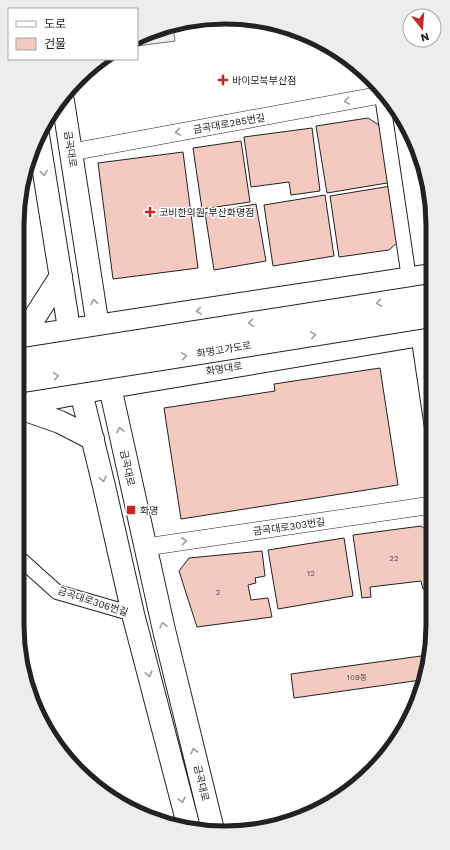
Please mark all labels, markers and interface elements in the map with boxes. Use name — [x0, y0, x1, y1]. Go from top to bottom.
legend — [8, 8, 138, 60]
north arrow — [402, 8, 442, 48]
text: 도로 — [44, 17, 66, 31]
text: N — [419, 30, 431, 44]
text: 건물 — [44, 37, 66, 51]
marker: 바이모북부산점 — [217, 74, 229, 86]
place label: 바이모북부산점 — [232, 75, 296, 86]
one-way arrow — [344, 96, 351, 105]
street label: 금곡대로285번길 — [192, 112, 266, 135]
one-way arrow — [175, 127, 181, 136]
street label: 금곡대로 — [62, 130, 79, 168]
one-way arrow — [39, 170, 48, 176]
marker: 코비한의원 부산화명점 — [144, 206, 156, 218]
place label: 코비한의원 부산화명점 — [159, 207, 254, 218]
one-way arrow — [376, 298, 382, 307]
one-way arrow — [90, 299, 99, 306]
one-way arrow — [196, 306, 202, 315]
one-way arrow — [248, 318, 254, 327]
one-way arrow — [309, 331, 316, 340]
street label: 화명고가도로 — [196, 340, 252, 359]
one-way arrow — [181, 352, 187, 360]
street label: 화명대로 — [205, 360, 243, 377]
one-way arrow — [53, 372, 59, 381]
one-way arrow — [116, 427, 124, 433]
street label: 금곡대로 — [118, 449, 137, 487]
one-way arrow — [98, 476, 107, 483]
marker: 화명 — [125, 504, 137, 516]
place label: 화명 — [140, 505, 158, 516]
street label: 금곡대로303번길 — [252, 516, 326, 537]
one-way arrow — [181, 537, 187, 546]
house number: 22 — [389, 554, 399, 563]
house number: 12 — [307, 569, 315, 578]
street label: 금곡대로306번길 — [56, 585, 129, 618]
house number: 2 — [216, 588, 221, 597]
one-way arrow — [159, 622, 167, 628]
one-way arrow — [144, 670, 153, 677]
house number: 109동 — [347, 673, 367, 682]
one-way arrow — [190, 748, 199, 755]
street label: 금곡대로 — [192, 764, 211, 802]
one-way arrow — [177, 797, 185, 803]

